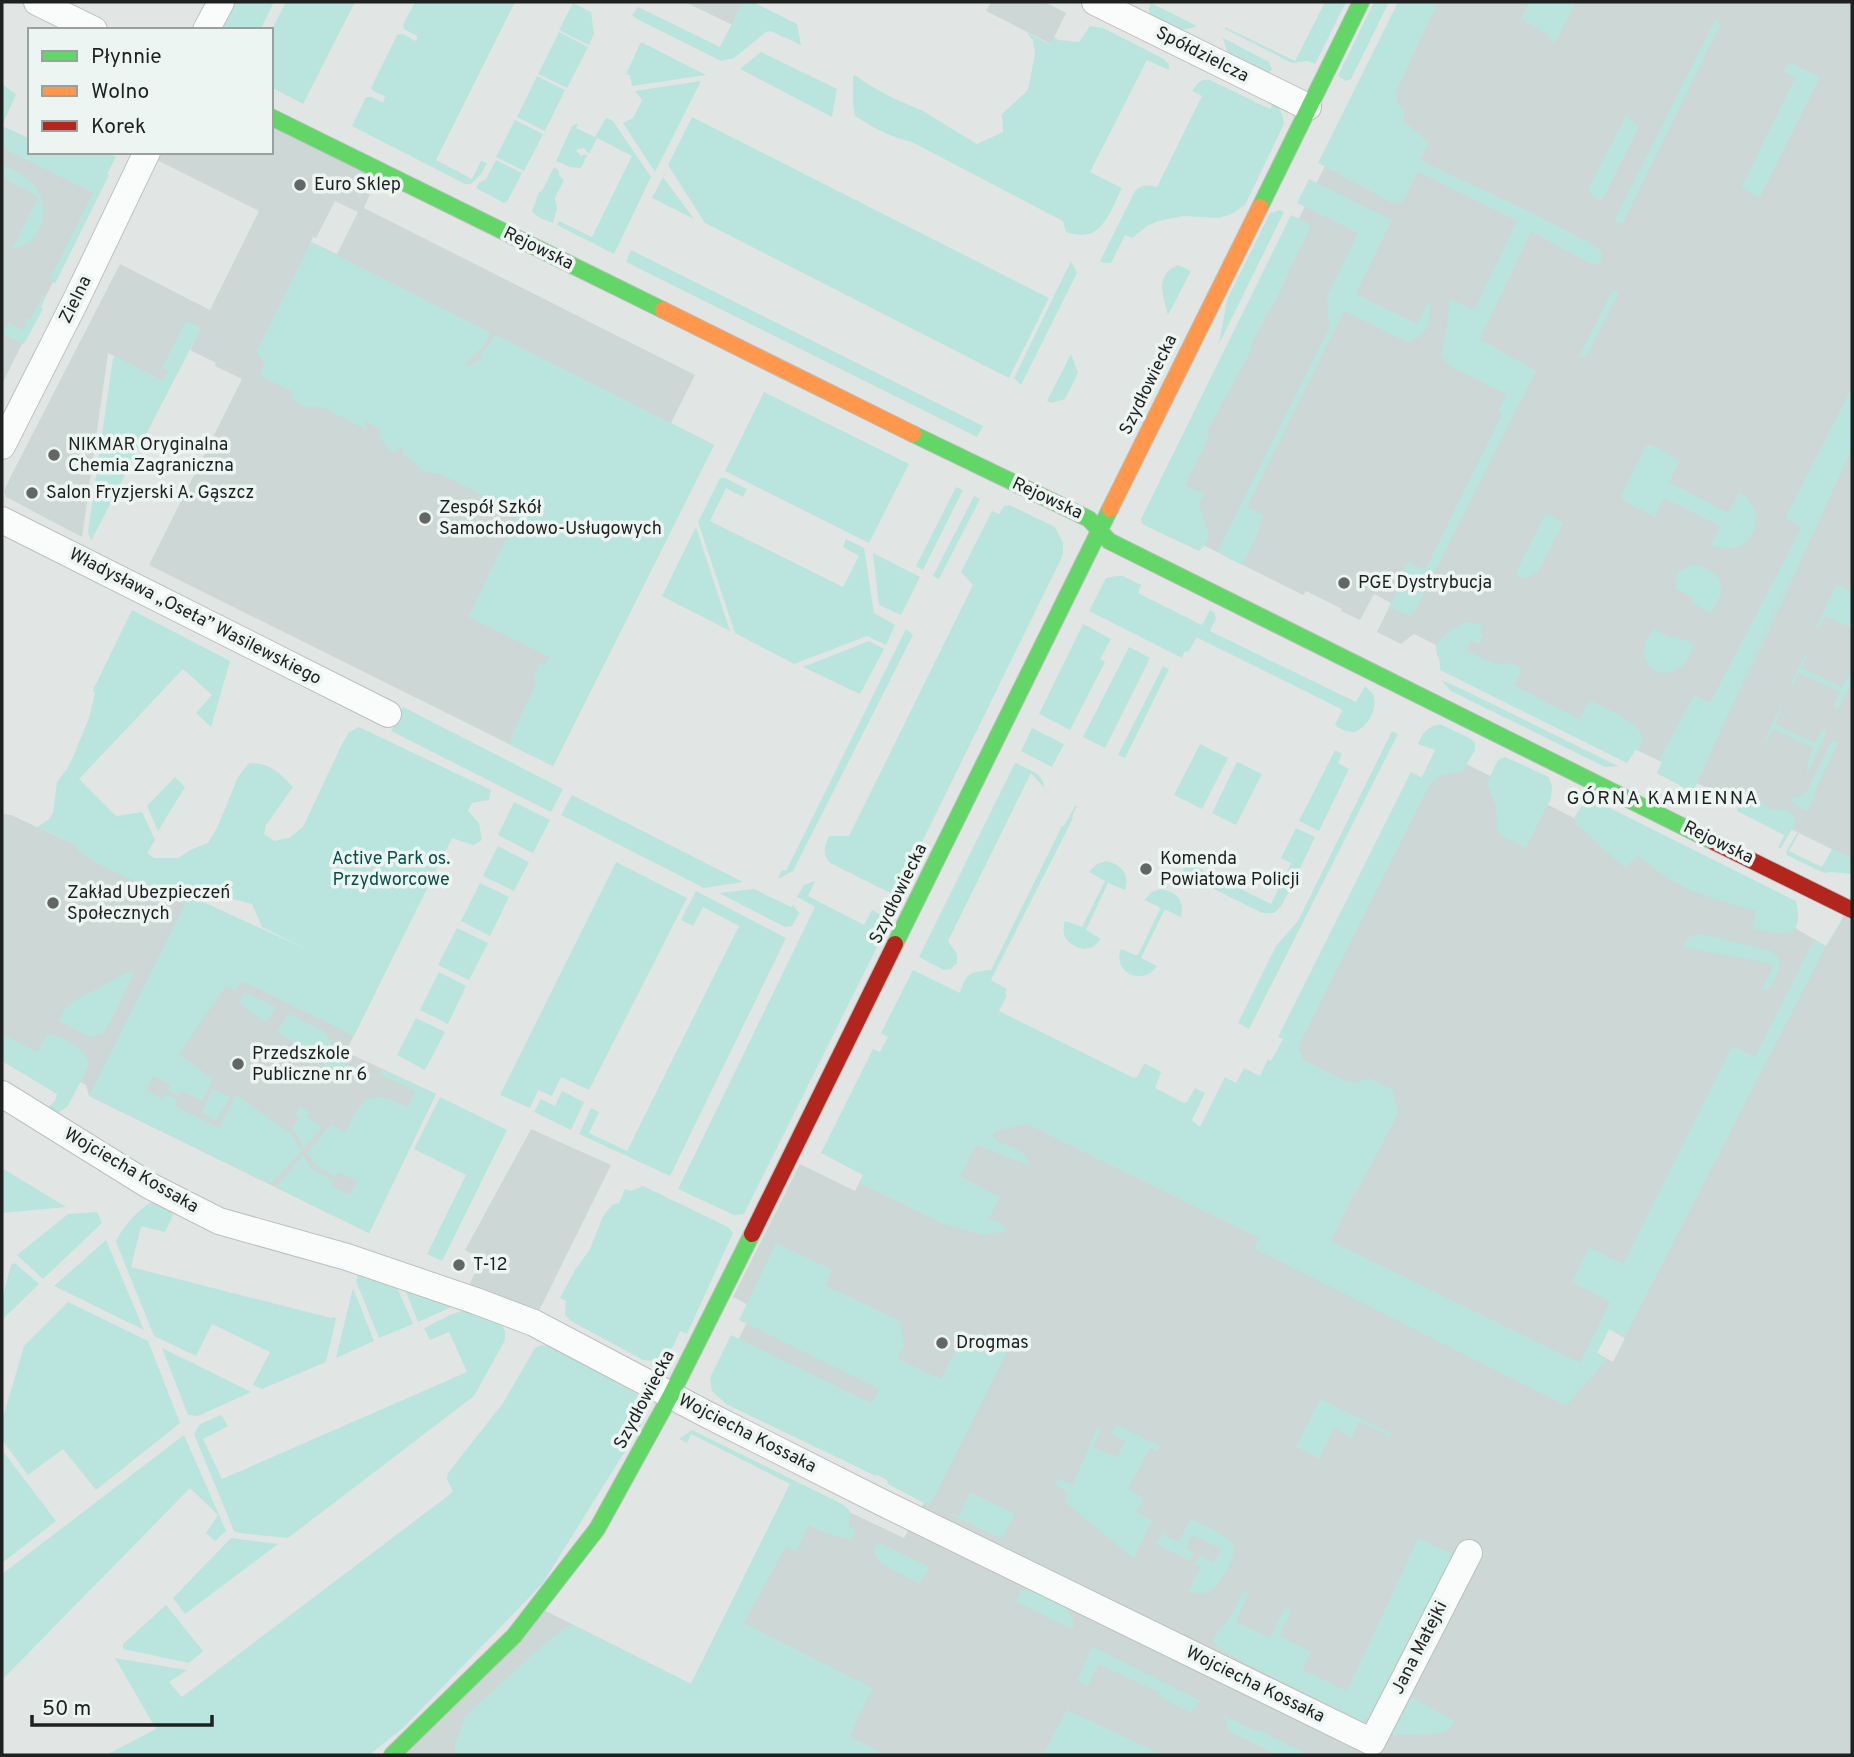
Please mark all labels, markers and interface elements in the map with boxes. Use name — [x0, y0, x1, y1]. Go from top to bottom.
street label: Spółdzielcza — [1152, 22, 1252, 88]
legend — [28, 28, 273, 154]
text: Płynnie — [91, 44, 162, 71]
text: Wolno — [91, 79, 149, 106]
text: Korek — [91, 114, 146, 141]
place label: Euro Sklep — [314, 174, 401, 197]
marker: Euro Sklep — [292, 177, 308, 193]
street label: Rejowska — [499, 222, 577, 276]
street label: Zielna — [55, 272, 97, 328]
street label: Szydłowiecka — [1115, 331, 1183, 439]
place label: NIKMAR Oryginalna Chemia Zagraniczna — [68, 434, 234, 478]
marker: NIKMAR Oryginalna Chemia Zagraniczna — [46, 447, 62, 463]
street label: Rejowska — [1008, 473, 1086, 525]
place label: Salon Fryzjerski A. Gąszcz — [46, 482, 254, 505]
marker: Salon Fryzjerski A. Gąszcz — [24, 485, 40, 501]
place label: Zespół Szkół Samochodowo-Usługowych — [439, 497, 662, 541]
marker: Zespół Szkół Samochodowo-Usługowych — [417, 510, 433, 526]
street label: Władysława „Oseta” Wasilewskiego — [65, 543, 325, 691]
place label: PGE Dystrybucja — [1358, 572, 1492, 595]
marker: PGE Dystrybucja — [1336, 575, 1352, 591]
district label: GÓRNA KAMIENNA — [1566, 786, 1760, 811]
street label: Rejowska — [1679, 816, 1757, 870]
street label: Szydłowiecka — [865, 840, 933, 948]
park label: Active Park os. Przydworcowe — [332, 848, 450, 892]
place label: Komenda Powiatowa Policji — [1160, 848, 1300, 892]
marker: Komenda Powiatowa Policji — [1138, 861, 1154, 877]
place label: Zakład Ubezpieczeń Społecznych — [67, 882, 230, 926]
marker: Zakład Ubezpieczeń Społecznych — [45, 895, 61, 911]
place label: Przedszkole Publiczne nr 6 — [252, 1043, 367, 1087]
marker: Przedszkole Publiczne nr 6 — [230, 1056, 246, 1072]
street label: Wojciecha Kossaka — [59, 1123, 203, 1219]
place label: T-12 — [473, 1254, 508, 1277]
marker: T-12 — [451, 1257, 467, 1273]
place label: Drogmas — [956, 1332, 1029, 1355]
marker: Drogmas — [934, 1335, 950, 1351]
street label: Szydłowiecka — [609, 1347, 681, 1453]
street label: Wojciecha Kossaka — [674, 1389, 820, 1479]
street label: Jana Matejki — [1387, 1598, 1453, 1698]
street label: Wojciecha Kossaka — [1182, 1641, 1328, 1729]
scale bar — [32, 1684, 212, 1728]
text: 50 m — [42, 1696, 91, 1723]

